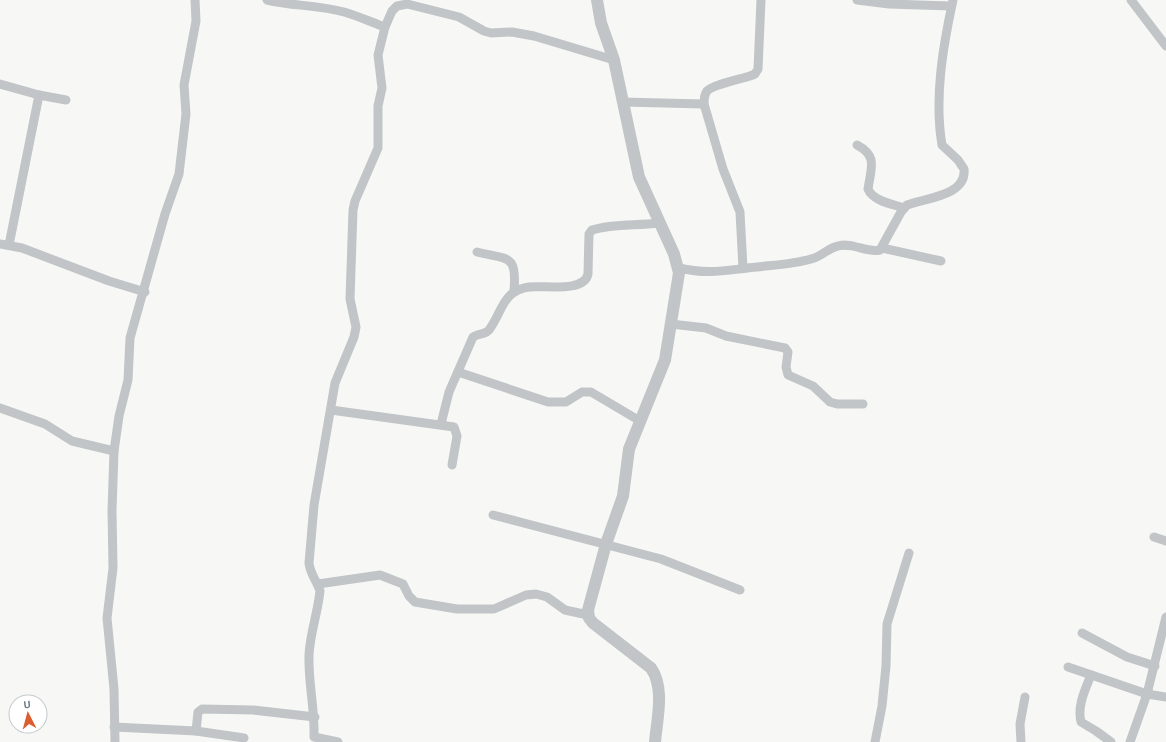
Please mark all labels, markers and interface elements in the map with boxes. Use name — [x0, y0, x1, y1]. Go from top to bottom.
north arrow — [8, 694, 48, 734]
text: U — [23, 699, 31, 710]

